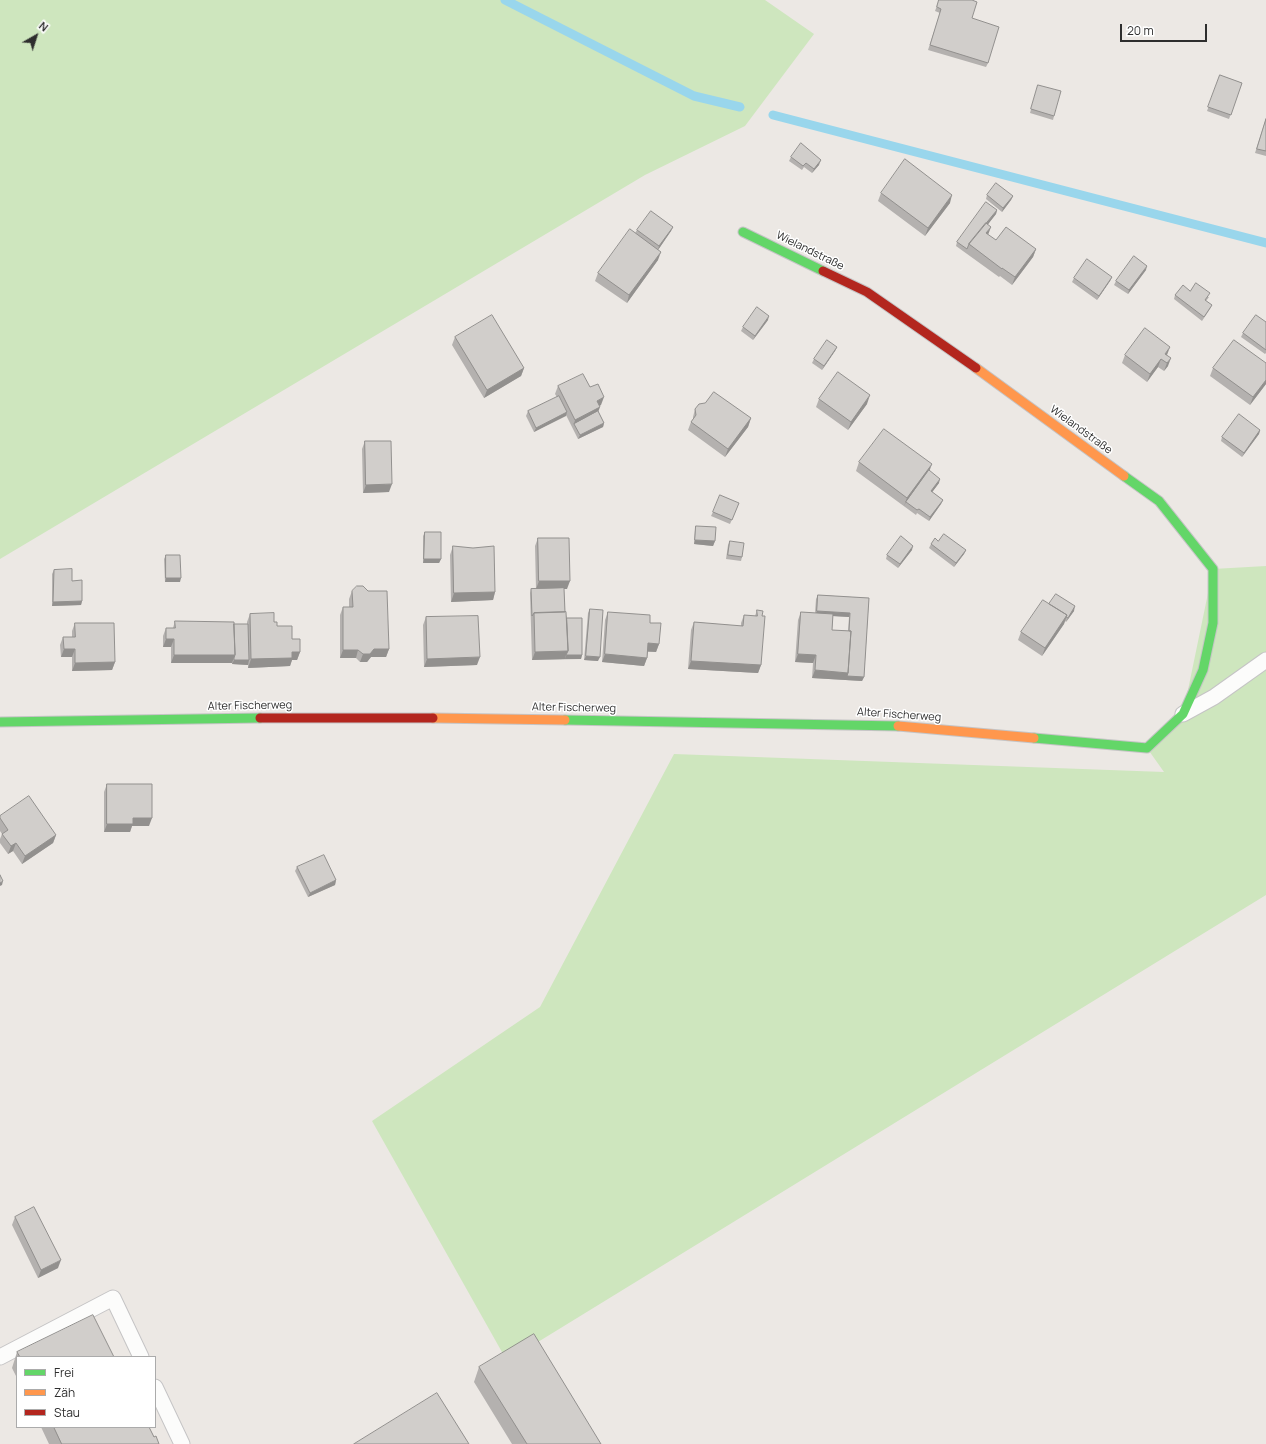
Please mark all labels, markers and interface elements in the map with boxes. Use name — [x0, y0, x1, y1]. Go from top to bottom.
north arrow — [16, 16, 56, 56]
scale bar — [1122, 16, 1209, 42]
text: N — [36, 18, 52, 35]
text: 20 m — [1127, 22, 1154, 39]
street label: Wielandstraße — [774, 229, 846, 273]
street label: Wielandstraße — [1047, 403, 1115, 457]
street label: Alter Fischerweg — [208, 699, 292, 713]
street label: Alter Fischerweg — [532, 701, 616, 715]
street label: Alter Fischerweg — [856, 705, 942, 725]
legend — [16, 1356, 156, 1428]
text: Frei — [54, 1364, 74, 1381]
text: Zäh — [54, 1384, 75, 1401]
text: Stau — [54, 1404, 80, 1421]

